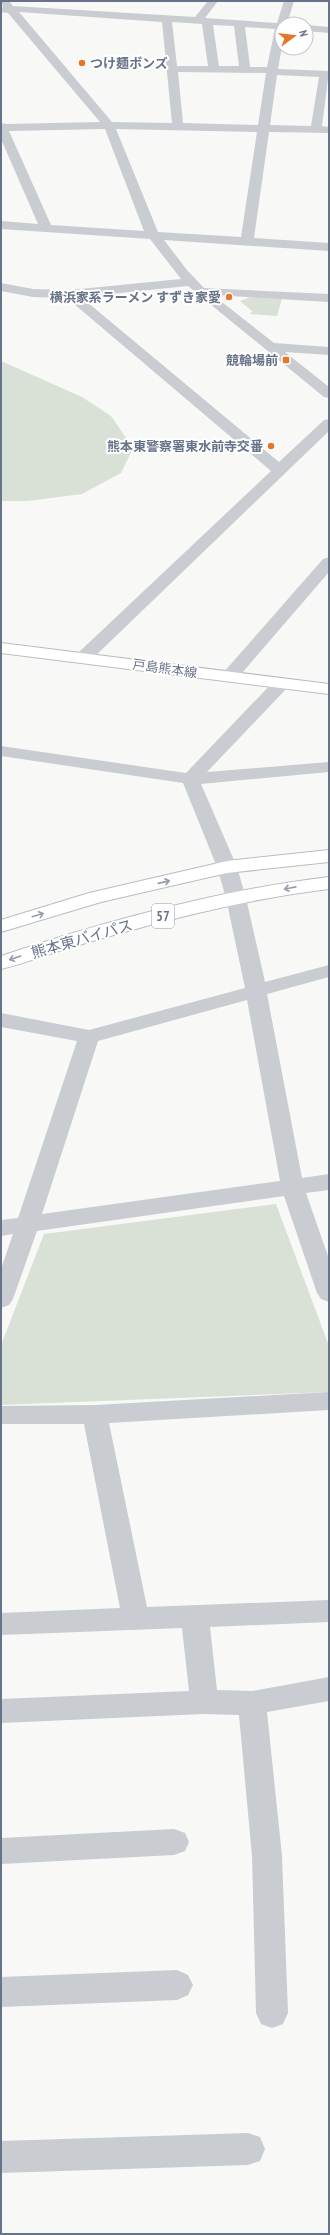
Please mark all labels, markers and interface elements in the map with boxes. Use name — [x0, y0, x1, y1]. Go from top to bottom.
north arrow — [274, 16, 314, 56]
text: N — [296, 29, 311, 38]
place label: つけ麺ボンズ — [90, 55, 168, 72]
marker: つけ麺ボンズ — [77, 58, 87, 68]
place label: 横浜家系ラーメン すずき家愛 — [50, 289, 221, 306]
marker: 横浜家系ラーメン すずき家愛 — [224, 292, 234, 302]
place label: 競輪場前 — [226, 352, 278, 369]
marker: 競輪場前 — [281, 355, 291, 365]
place label: 熊本東警察署東水前寺交番 — [107, 438, 263, 455]
marker: 熊本東警察署東水前寺交番 — [266, 441, 276, 451]
street label: 戸島熊本線 — [132, 656, 198, 681]
one-way arrow — [157, 877, 170, 885]
one-way arrow — [284, 885, 297, 893]
road number: 57 — [152, 904, 174, 928]
one-way arrow — [32, 911, 45, 918]
street label: 熊本東バイパス — [29, 915, 135, 962]
one-way arrow — [9, 955, 22, 962]

